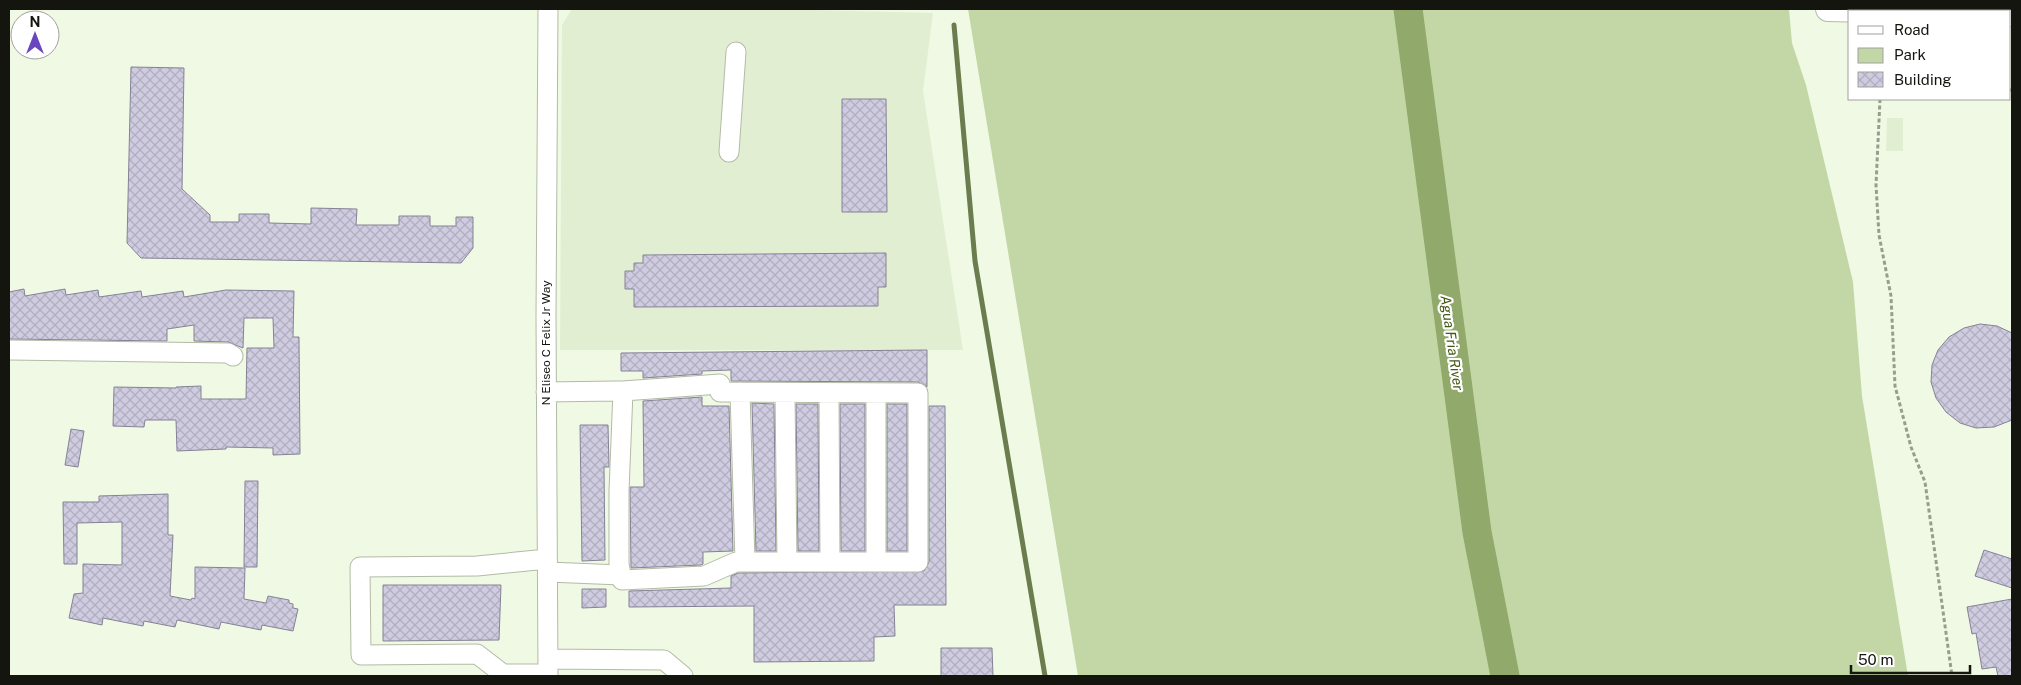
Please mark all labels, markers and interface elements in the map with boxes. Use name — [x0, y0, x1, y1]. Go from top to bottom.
north arrow — [10, 10, 60, 60]
legend — [1848, 10, 2011, 100]
text: N — [30, 14, 40, 30]
text: Road — [1894, 21, 1930, 38]
text: Park — [1894, 46, 1926, 63]
text: Building — [1894, 71, 1952, 88]
street label: N Eliseo C Felix Jr Way — [539, 280, 553, 406]
water label: Agua Fria River — [1437, 294, 1467, 392]
scale bar — [1851, 642, 1970, 674]
text: 50 m — [1858, 651, 1893, 668]

